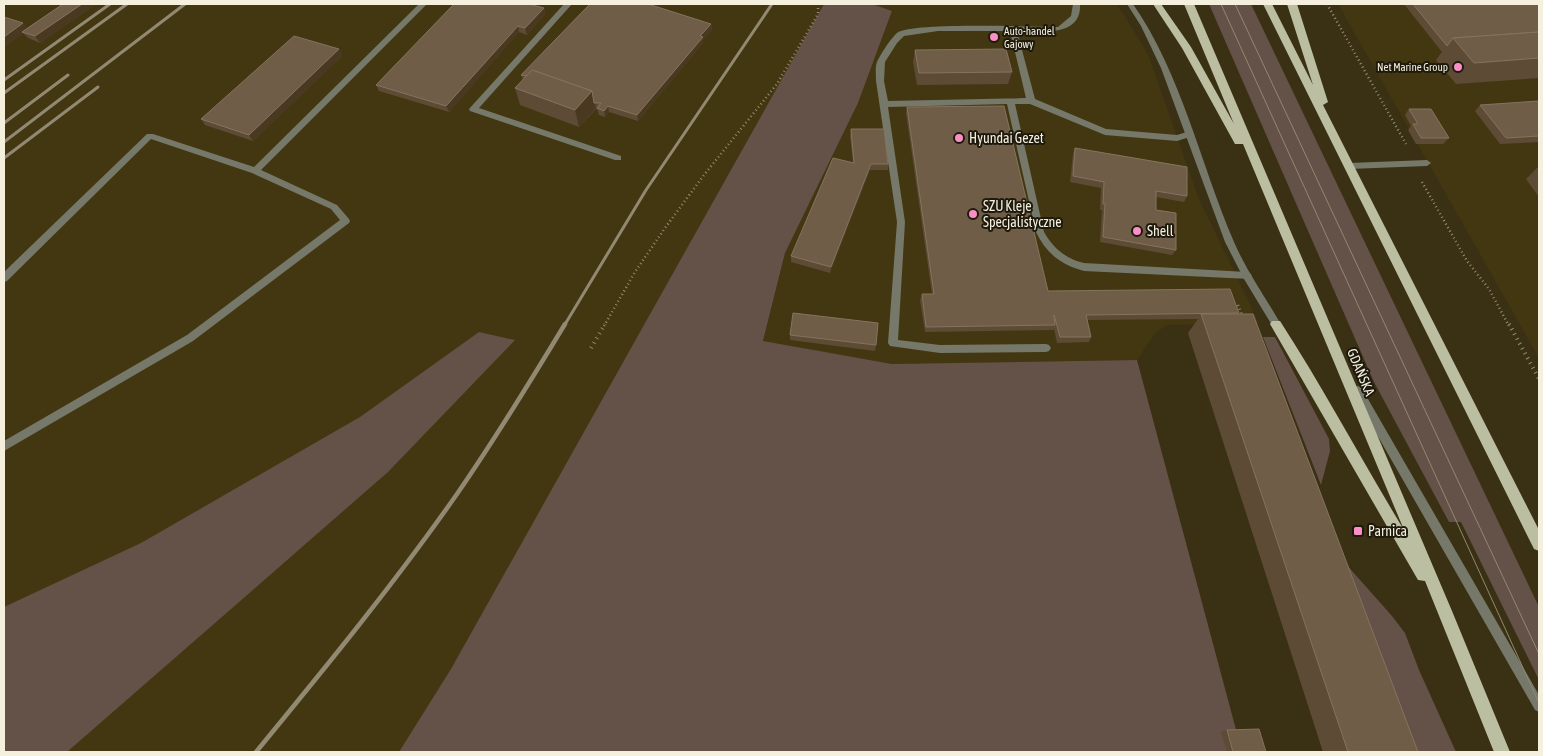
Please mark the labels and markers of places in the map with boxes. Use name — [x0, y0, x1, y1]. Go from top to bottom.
place label: Auto-handel Gajowy — [1004, 25, 1055, 50]
marker: Auto-handel Gajowy — [988, 31, 1000, 43]
place label: Net Marine Group — [1377, 61, 1448, 73]
marker: Net Marine Group — [1452, 61, 1464, 73]
place label: Hyundai Gezet — [969, 130, 1044, 146]
marker: Hyundai Gezet — [953, 132, 965, 144]
place label: SZU Kleje Specjalistyczne — [983, 198, 1062, 230]
marker: SZU Kleje Specjalistyczne — [967, 208, 979, 220]
place label: Shell — [1147, 223, 1174, 239]
marker: Shell — [1131, 225, 1143, 237]
place label: Parnica — [1368, 523, 1407, 539]
marker: Parnica — [1352, 525, 1364, 537]

